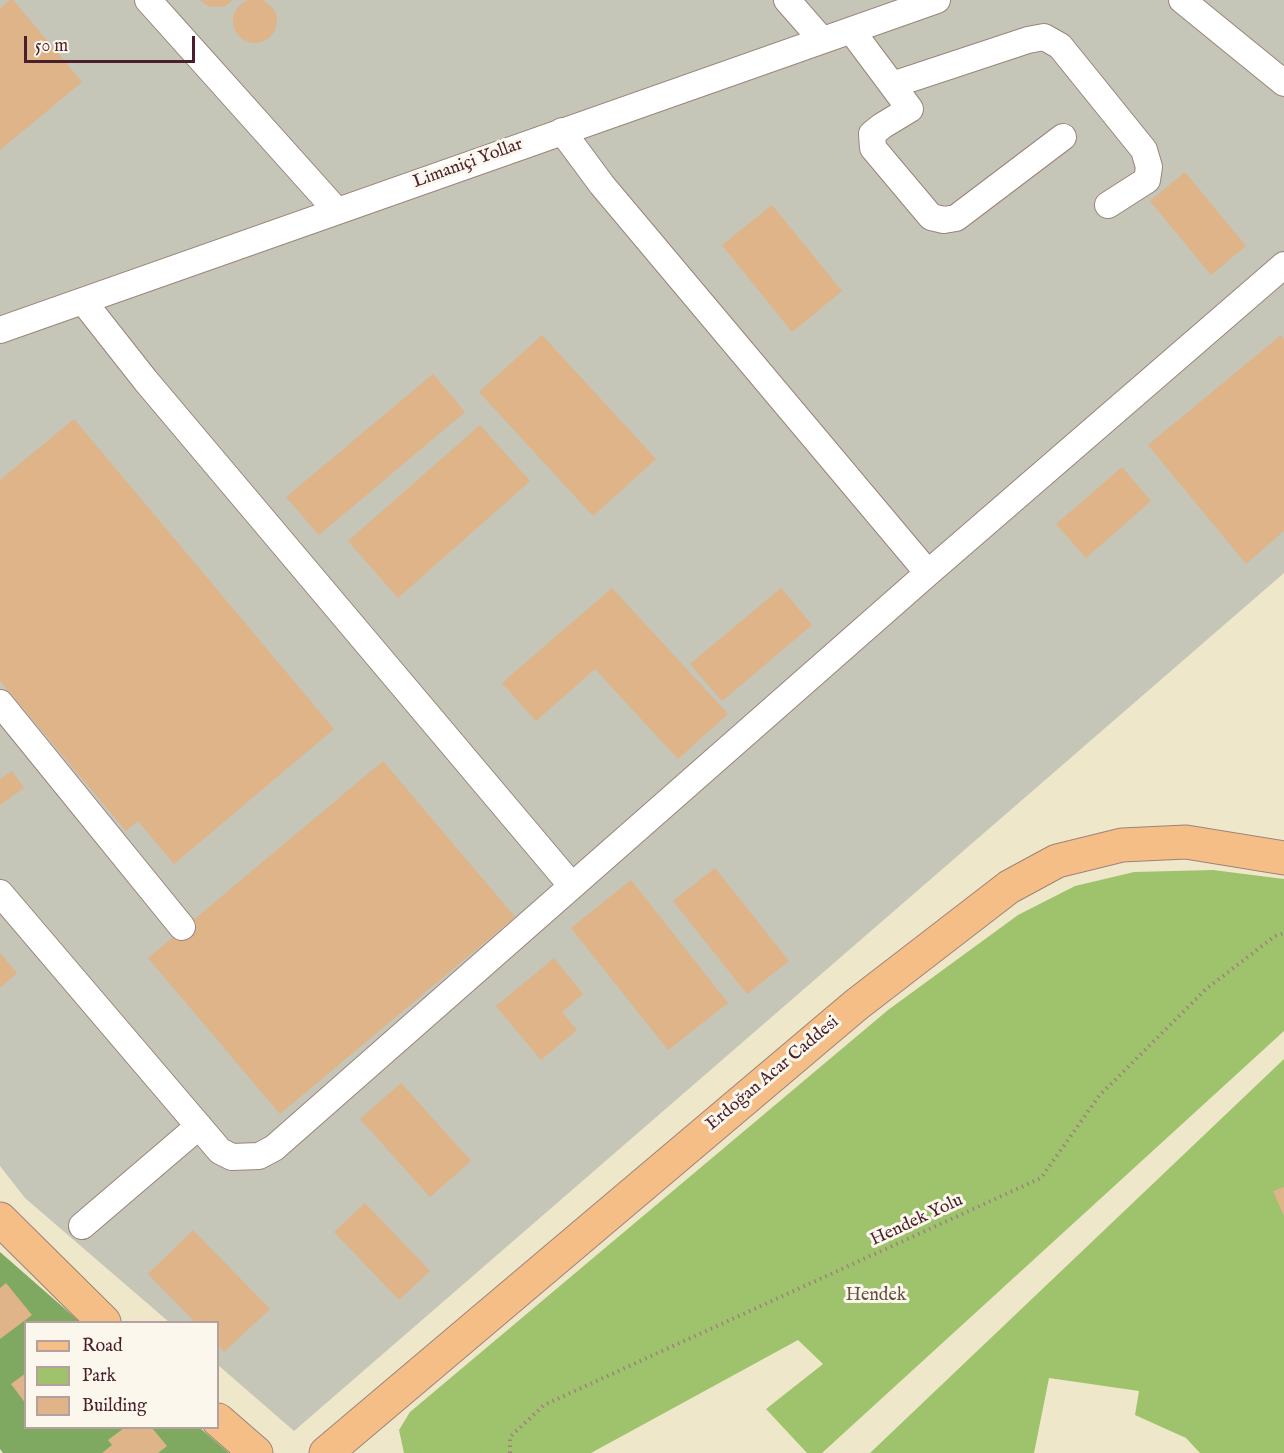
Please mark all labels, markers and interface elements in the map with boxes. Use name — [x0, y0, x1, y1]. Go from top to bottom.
scale bar — [27, 24, 198, 62]
text: 50 m — [35, 35, 68, 58]
street label: Limaniçi Yollar — [410, 134, 526, 194]
street label: Erdoğan Acar Caddesi — [702, 1012, 844, 1136]
street label: Hendek Yolu — [867, 1190, 967, 1252]
park label: Hendek — [846, 1285, 906, 1307]
legend — [24, 1321, 219, 1429]
text: Road — [82, 1335, 123, 1358]
text: Park — [82, 1365, 116, 1388]
text: Building — [82, 1395, 147, 1418]

